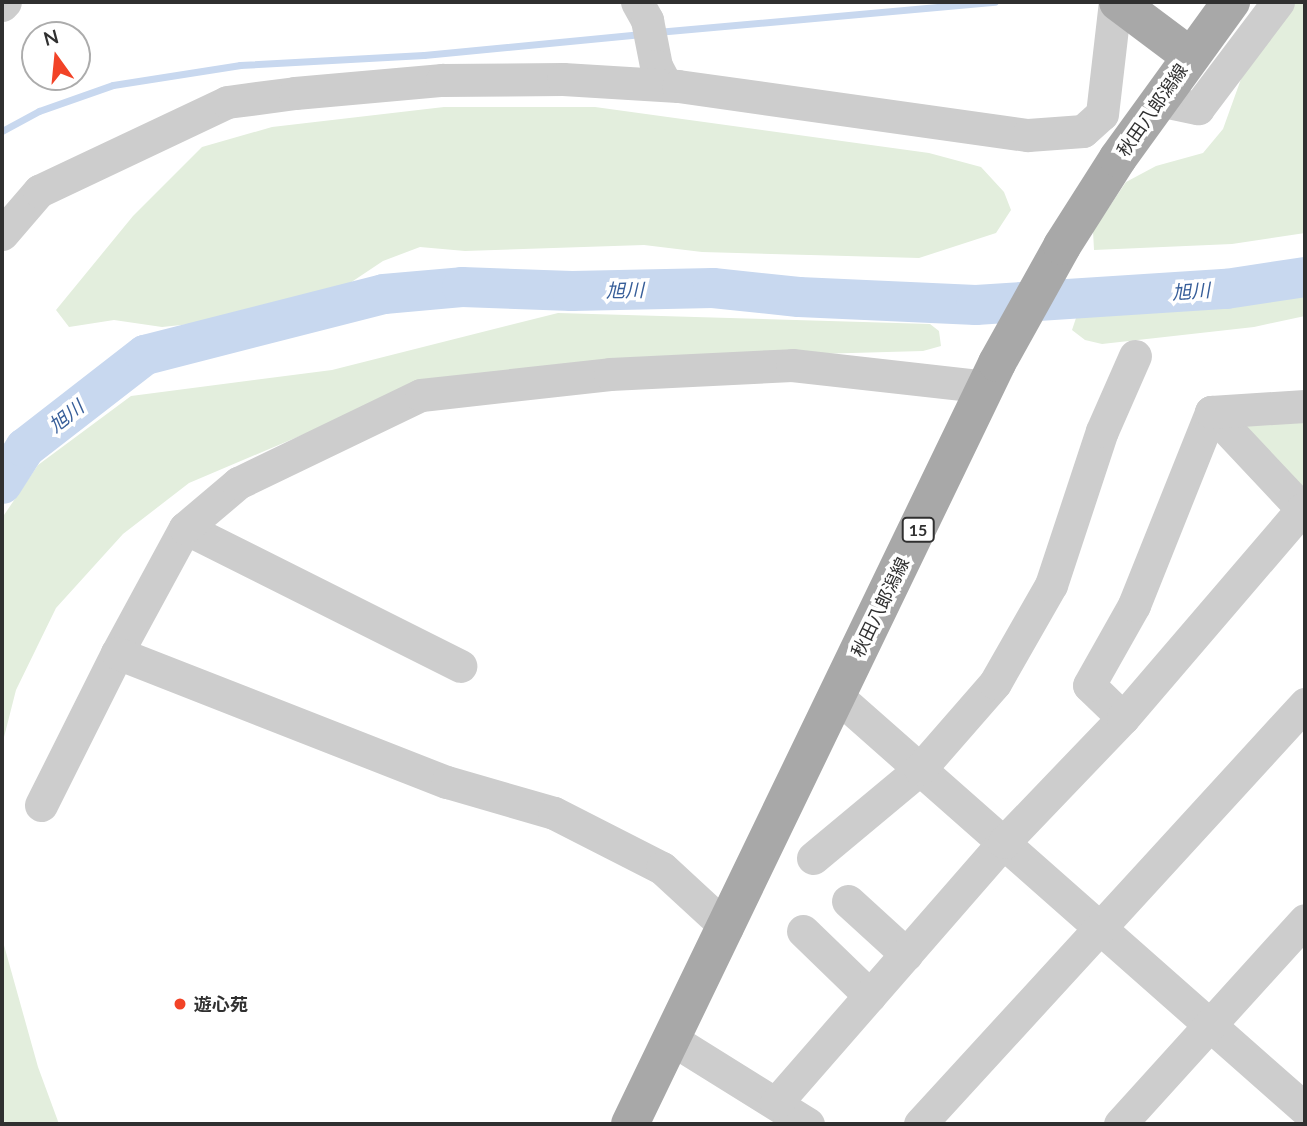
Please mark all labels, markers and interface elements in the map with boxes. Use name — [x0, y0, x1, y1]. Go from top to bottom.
north arrow — [21, 21, 91, 91]
text: N — [41, 24, 61, 50]
street label: 秋田八郎潟線 — [1112, 60, 1192, 160]
water label: 旭川 — [606, 278, 644, 302]
water label: 旭川 — [1171, 278, 1211, 304]
water label: 旭川 — [44, 395, 88, 437]
road number: 15 — [900, 517, 936, 542]
street label: 秋田八郎潟線 — [847, 554, 913, 660]
place label: 遊心苑 — [194, 993, 248, 1015]
marker: 遊心苑 — [172, 996, 188, 1012]

